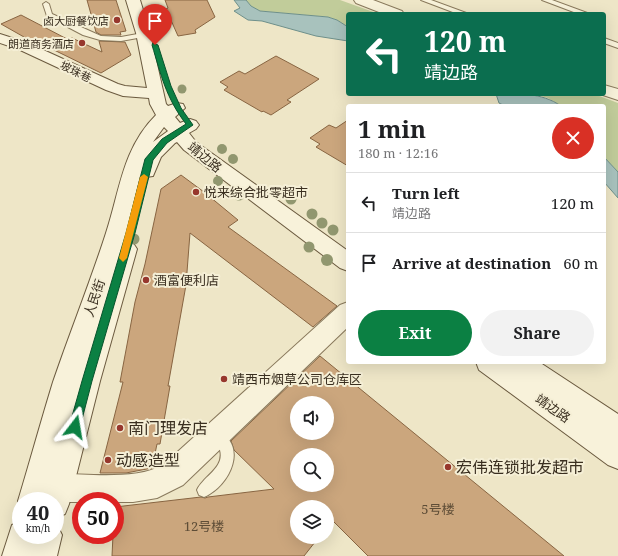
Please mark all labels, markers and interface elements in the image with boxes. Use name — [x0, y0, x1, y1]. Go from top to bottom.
pin — [138, 4, 172, 45]
icon: arrive — [144, 10, 166, 32]
place label: 卤大厨餐饮店 — [43, 13, 109, 28]
marker: 卤大厨餐饮店 — [112, 15, 122, 25]
text: 120 m — [424, 22, 506, 60]
icon: left — [358, 28, 410, 80]
place label: 朗道商务酒店 — [8, 36, 74, 51]
marker: 朗道商务酒店 — [77, 38, 87, 48]
street label: 坡珠巷 — [58, 57, 94, 85]
text: 靖边路 — [424, 60, 478, 84]
text: 1 min — [358, 112, 426, 145]
button: close — [552, 117, 594, 159]
street label: 靖边路 — [184, 138, 226, 176]
text: 180 m · 12:16 — [358, 144, 438, 162]
place label: 悦来综合批零超市 — [204, 183, 308, 201]
text: Turn left — [392, 183, 460, 203]
marker: 悦来综合批零超市 — [191, 187, 201, 197]
icon: left — [358, 192, 380, 214]
text: 120 m — [551, 193, 594, 213]
text: 靖边路 — [392, 204, 431, 222]
icon: arrive — [358, 252, 380, 274]
text: Arrive at destination — [392, 253, 551, 273]
text: 60 m — [563, 253, 598, 273]
place label: 酒富便利店 — [154, 271, 219, 289]
marker: 酒富便利店 — [141, 275, 151, 285]
street label: 人民街 — [79, 277, 109, 319]
button: Exit — [358, 310, 472, 356]
button: Share — [480, 310, 594, 356]
place label: 靖西市烟草公司仓库区 — [232, 370, 362, 388]
marker: 靖西市烟草公司仓库区 — [219, 374, 229, 384]
street label: 靖边路 — [532, 389, 574, 427]
map controls — [290, 396, 334, 544]
button: sound — [290, 396, 334, 440]
position arrow — [54, 406, 96, 448]
place label: 南门理发店 — [128, 417, 208, 439]
marker: 南门理发店 — [115, 423, 125, 433]
button: search — [290, 448, 334, 492]
place label: 动感造型 — [116, 449, 180, 471]
marker: 动感造型 — [103, 455, 113, 465]
place label: 宏伟连锁批发超市 — [456, 456, 584, 478]
marker: 宏伟连锁批发超市 — [443, 462, 453, 472]
speed limit sign: 50 — [72, 492, 124, 544]
text: 40 — [27, 499, 49, 526]
button: layers — [290, 500, 334, 544]
house number: 5号楼 — [421, 500, 455, 518]
house number: 12号楼 — [184, 517, 224, 535]
text: km/h — [26, 521, 50, 535]

